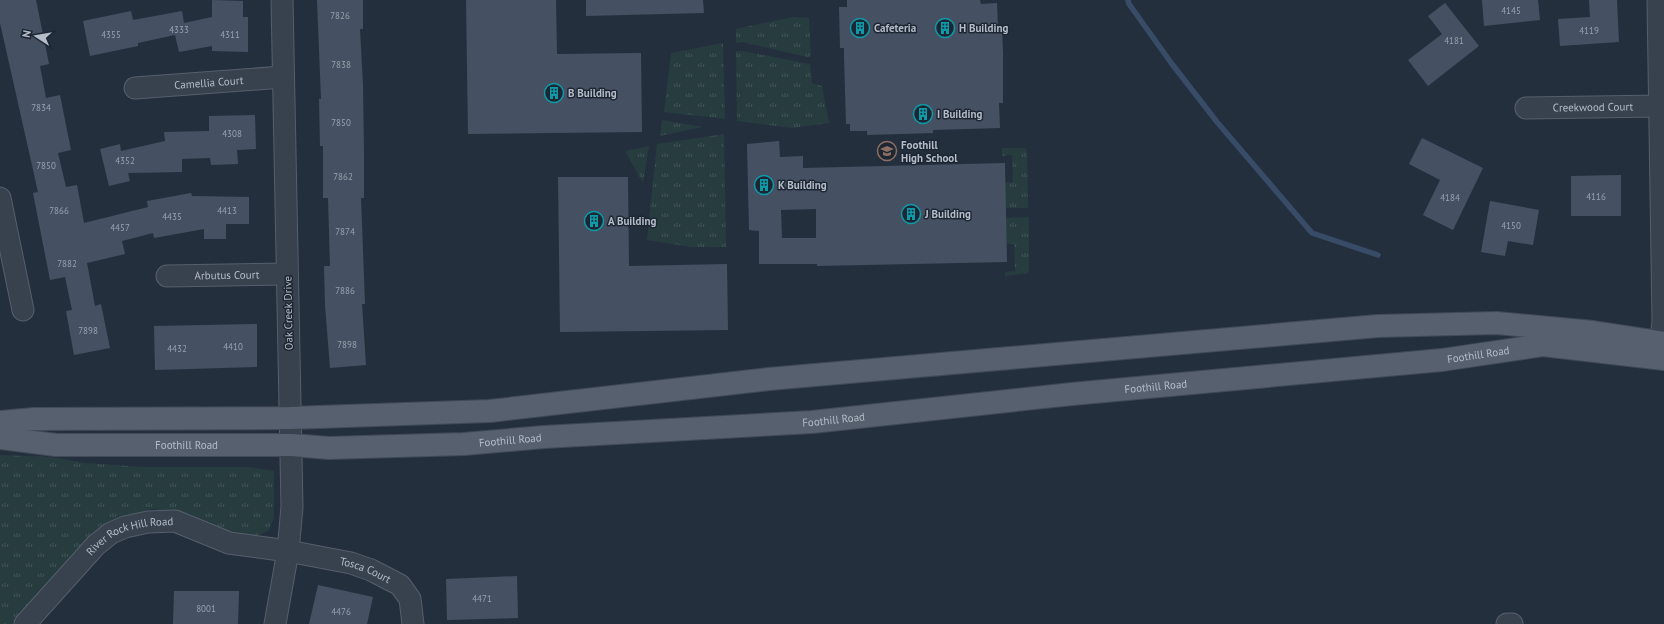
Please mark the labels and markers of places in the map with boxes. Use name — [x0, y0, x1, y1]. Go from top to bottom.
building icon: Cafeteria — [849, 17, 871, 39]
building icon: H Building — [934, 17, 956, 39]
place label: Cafeteria — [874, 21, 916, 35]
place label: H Building — [959, 21, 1008, 35]
building icon: B Building — [543, 82, 565, 104]
place label: B Building — [568, 86, 617, 100]
building icon: I Building — [912, 103, 934, 125]
place label: I Building — [937, 107, 982, 121]
place label: Foothill High School — [901, 138, 958, 165]
school or university icon: Foothill High School — [876, 140, 898, 162]
building icon: K Building — [753, 174, 775, 196]
place label: K Building — [778, 178, 827, 192]
building icon: J Building — [900, 203, 922, 225]
place label: J Building — [924, 207, 971, 221]
building icon: A Building — [583, 210, 605, 232]
place label: A Building — [608, 214, 656, 228]

